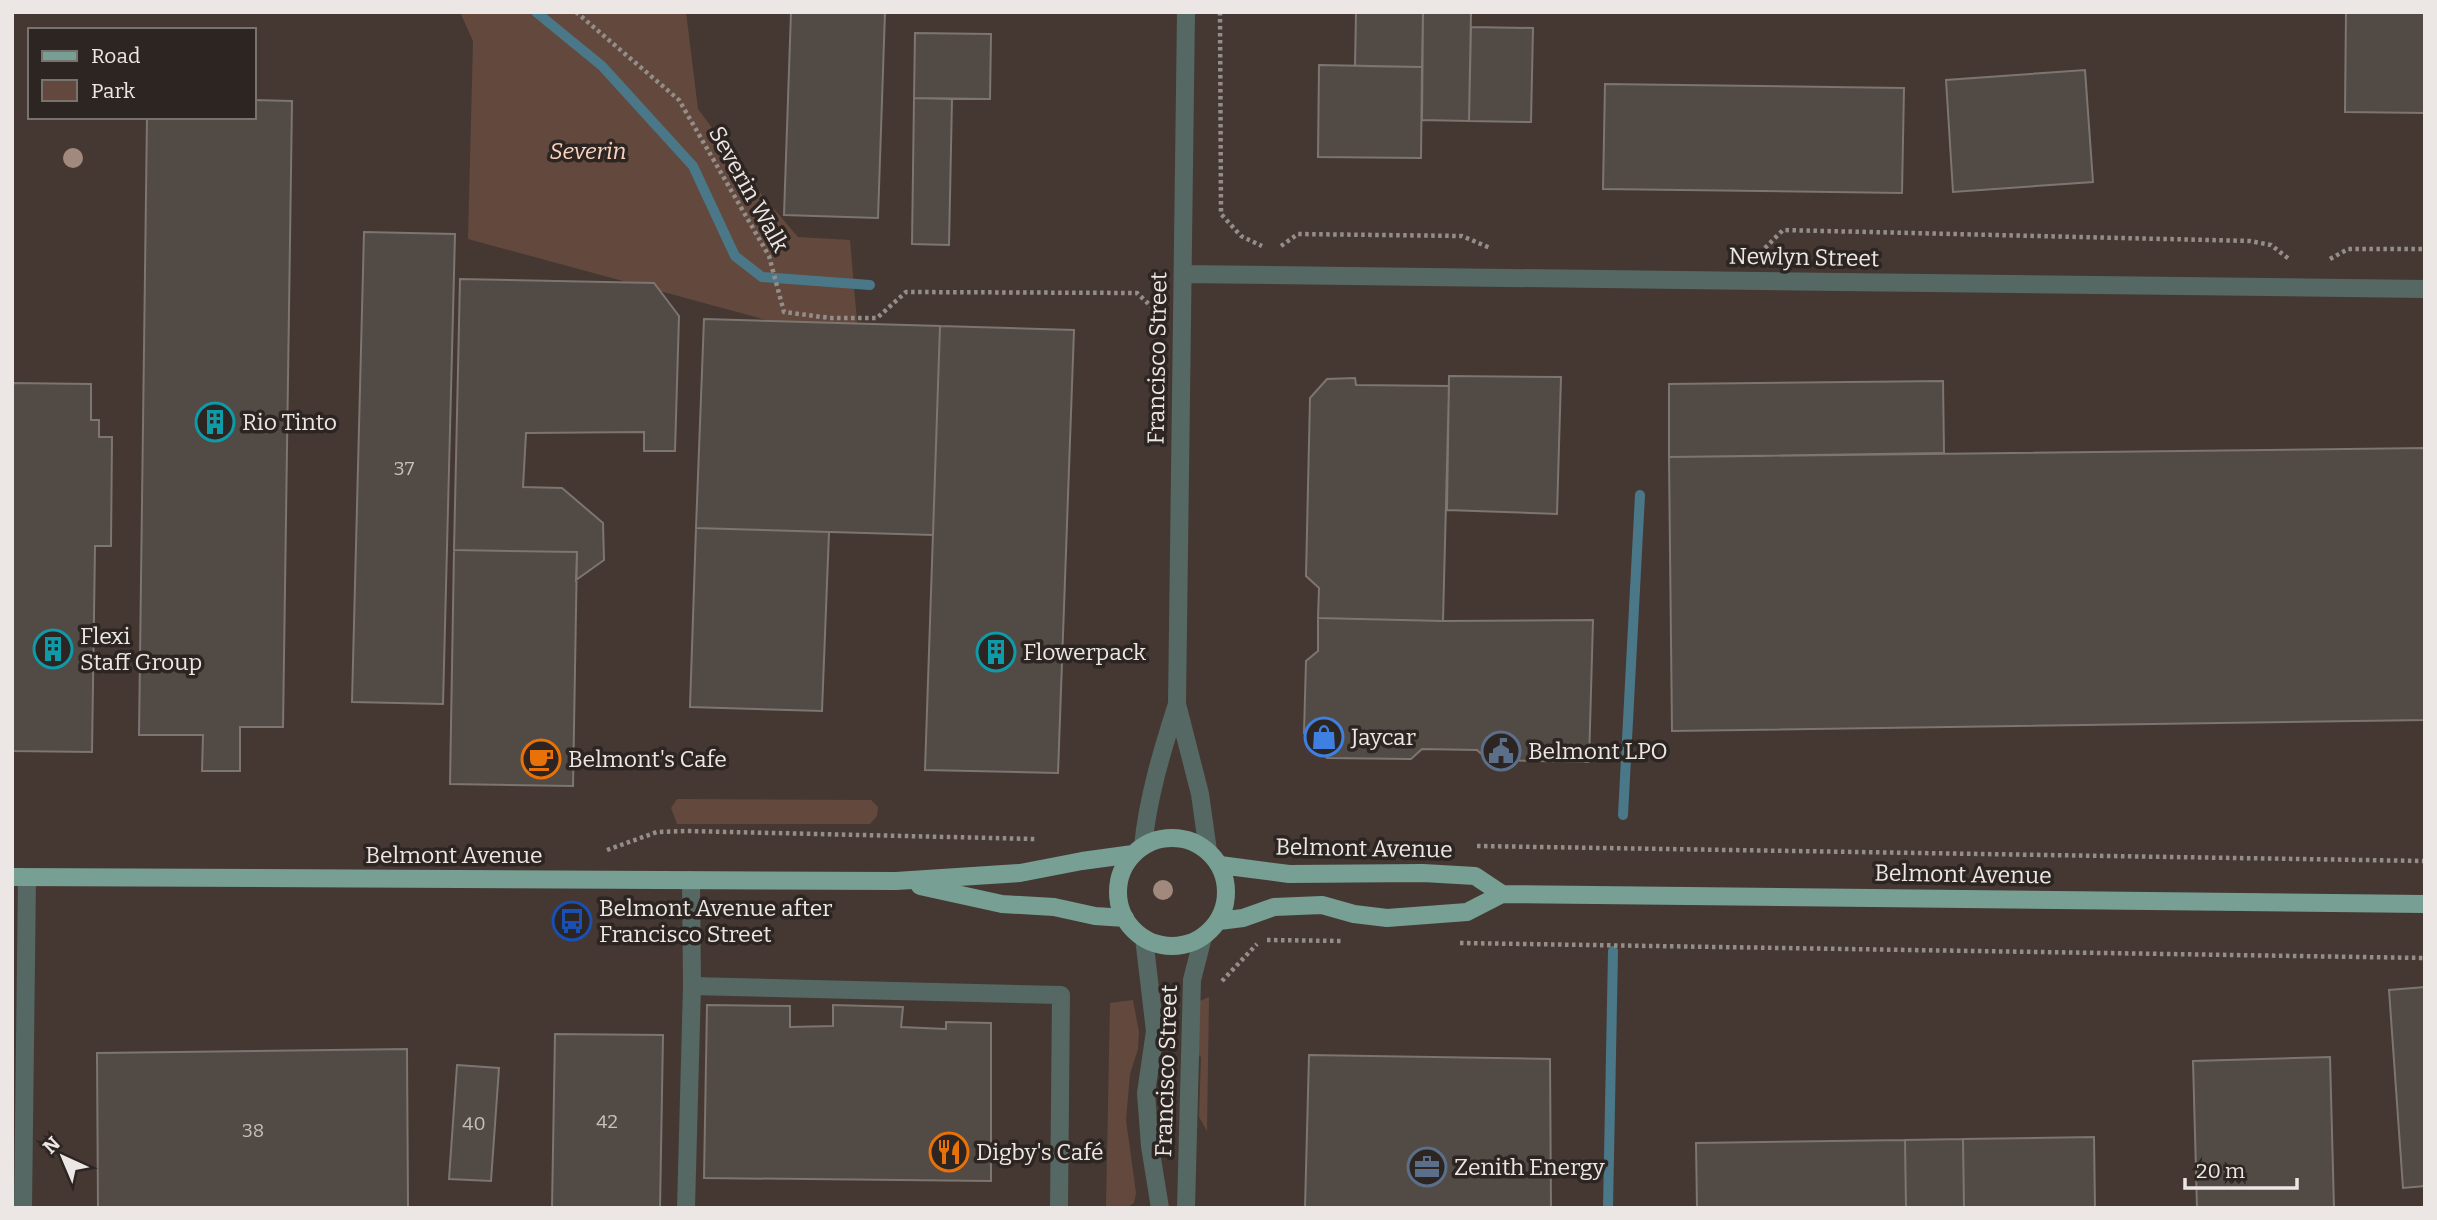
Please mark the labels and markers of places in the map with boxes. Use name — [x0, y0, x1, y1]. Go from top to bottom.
building icon: Rio Tinto — [194, 401, 236, 443]
place label: Rio Tinto — [242, 408, 337, 436]
place label: Flexi Staff Group — [80, 622, 202, 676]
building icon: Flexi Staff Group — [32, 628, 74, 670]
building icon: Flowerpack — [975, 631, 1017, 673]
place label: Flowerpack — [1023, 638, 1146, 666]
shop icon: Jaycar — [1303, 716, 1345, 758]
place label: Jaycar — [1350, 723, 1416, 751]
public building icon: Belmont LPO — [1480, 730, 1522, 772]
place label: Belmont LPO — [1528, 737, 1668, 765]
cafe icon: Belmont's Cafe — [520, 738, 562, 780]
place label: Belmont's Cafe — [568, 745, 727, 773]
place label: Belmont Avenue after Francisco Street — [599, 894, 832, 948]
bus stop icon: Belmont Avenue after Francisco Street — [551, 900, 593, 942]
restaurant icon: Digby's Café — [928, 1131, 970, 1173]
place label: Digby's Café — [976, 1138, 1104, 1166]
office icon: Zenith Energy — [1406, 1146, 1448, 1188]
place label: Zenith Energy — [1454, 1153, 1605, 1181]

